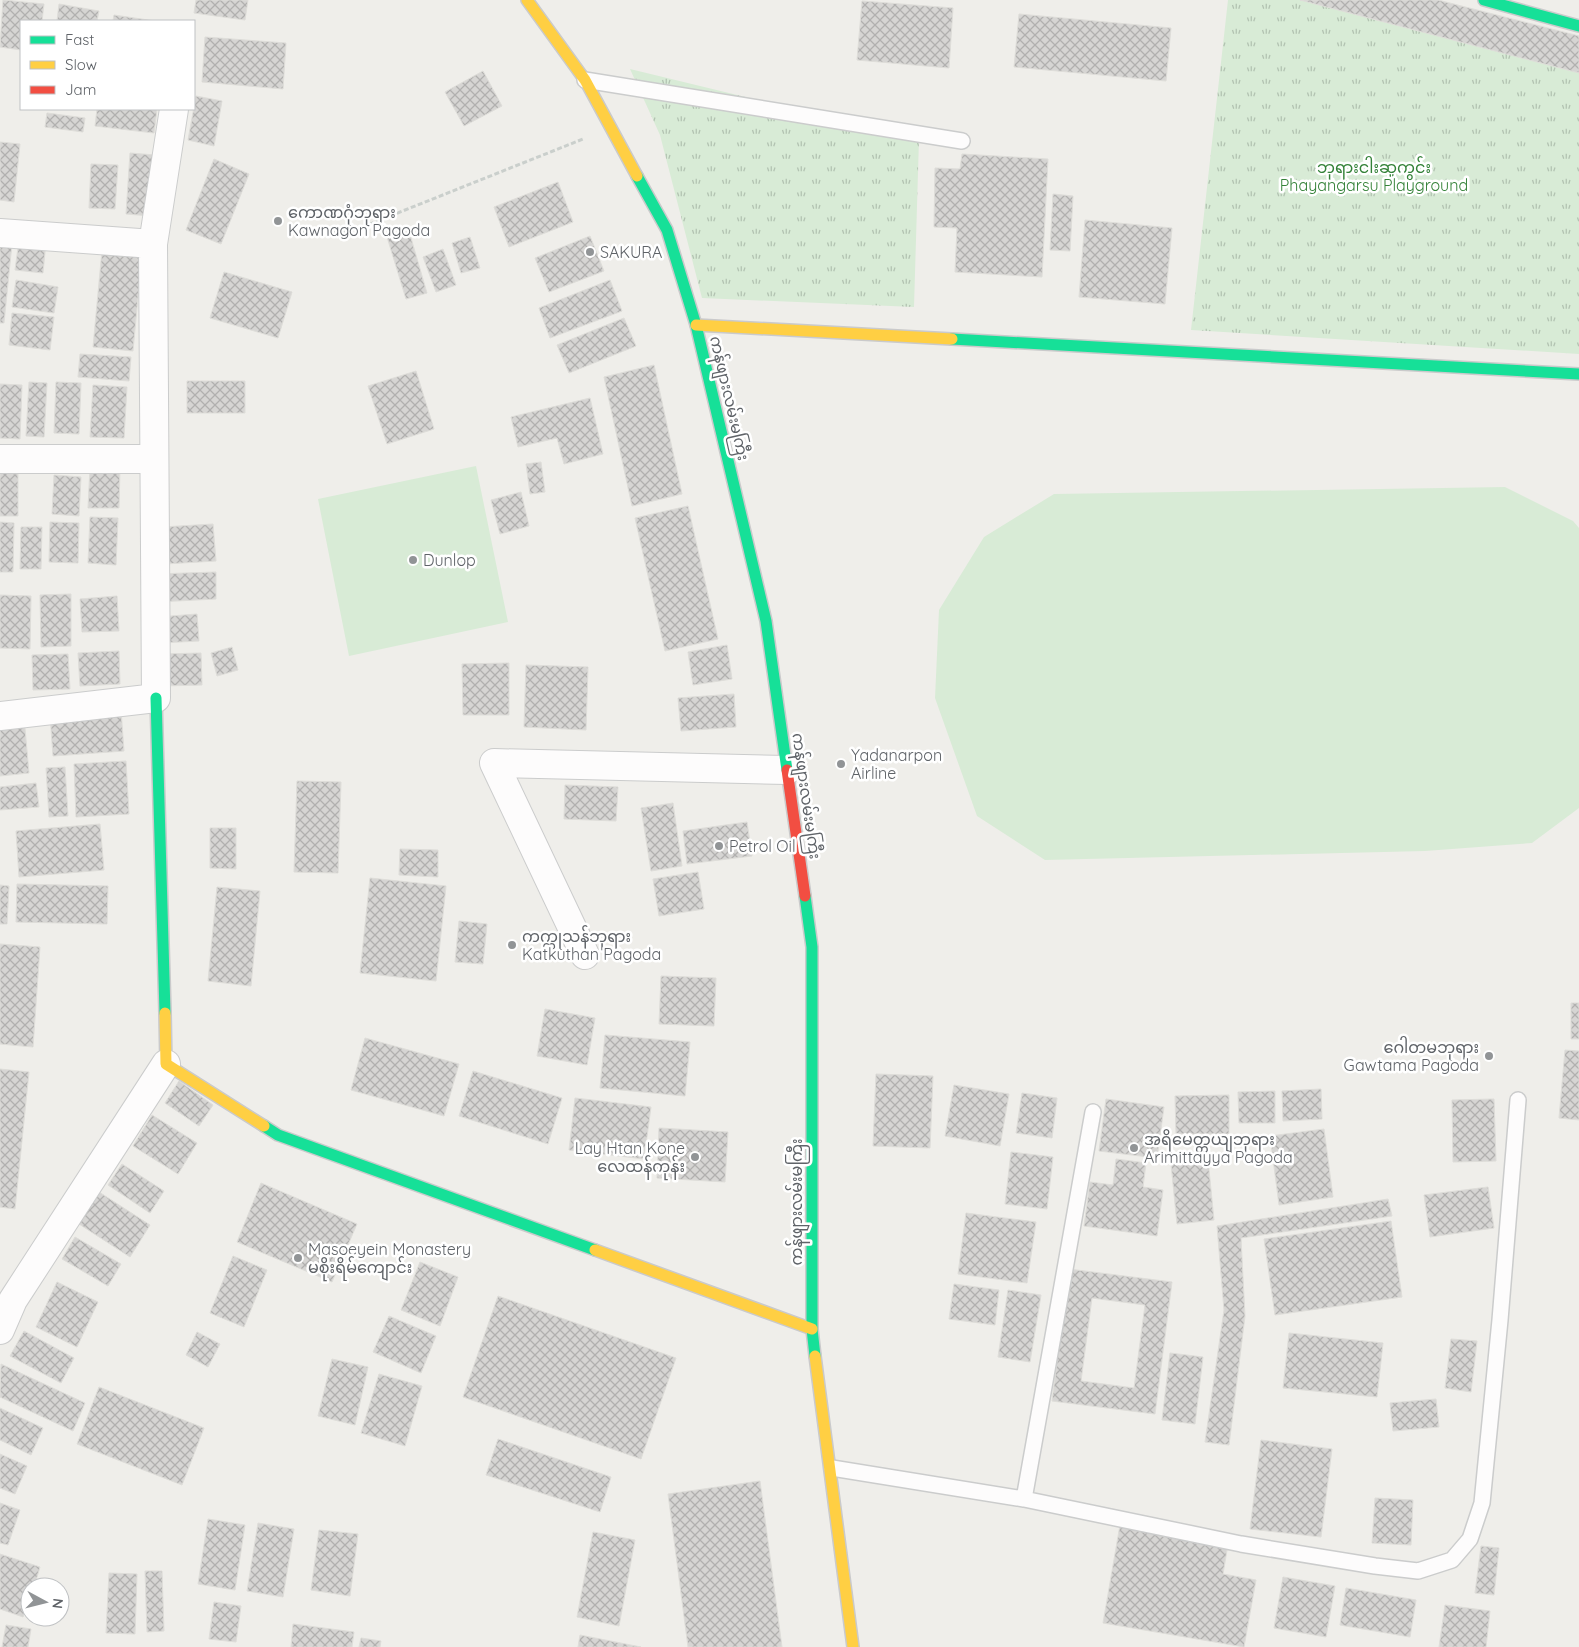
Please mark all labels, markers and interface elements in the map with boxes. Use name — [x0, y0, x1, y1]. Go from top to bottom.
legend — [20, 20, 195, 110]
text: Fast — [65, 30, 94, 49]
text: Slow — [65, 55, 97, 74]
text: Jam — [65, 80, 96, 99]
park label: ဘုရားငါးဆူကွင်း Phayangarsu Playground — [1280, 156, 1468, 195]
place label: ကောဏဂုံဘုရား Kawnagon Pagoda — [288, 202, 430, 240]
marker: ကောဏဂုံဘုရား Kawnagon Pagoda — [272, 215, 284, 227]
place label: SAKURA — [600, 242, 662, 262]
marker: SAKURA — [584, 246, 596, 258]
street label: ကန်ဖျားလမ်းမကြီး — [702, 334, 755, 463]
place label: Dunlop — [423, 550, 476, 570]
marker: Dunlop — [407, 554, 419, 566]
street label: ကန်ဖျားလမ်းမကြီး — [784, 731, 827, 861]
place label: Yadanarpon Airline — [851, 745, 942, 783]
marker: Yadanarpon Airline — [835, 758, 847, 770]
place label: Petrol Oil — [729, 836, 796, 856]
marker: Petrol Oil — [713, 840, 725, 852]
place label: ကက္ကုသန်ဘုရား Katkuthan Pagoda — [522, 925, 661, 964]
marker: ကက္ကုသန်ဘုရား Katkuthan Pagoda — [506, 939, 518, 951]
place label: ဂေါတမဘုရား Gawtama Pagoda — [1344, 1036, 1479, 1075]
marker: ဂေါတမဘုရား Gawtama Pagoda — [1483, 1050, 1495, 1062]
place label: အရိမေတ္တယျဘုရား Arimittayya Pagoda — [1144, 1129, 1293, 1167]
place label: Lay Htan Kone လေထန်ကုန်း — [575, 1138, 685, 1181]
street label: ကန်ဖျားလမ်းမကြီး — [785, 1138, 810, 1266]
marker: အရိမေတ္တယျဘုရား Arimittayya Pagoda — [1128, 1142, 1140, 1154]
marker: Lay Htan Kone လေထန်ကုန်း — [689, 1151, 701, 1163]
place label: Masoeyein Monastery မစိုးရိမ်ကျောင်း — [308, 1239, 471, 1282]
marker: Masoeyein Monastery မစိုးရိမ်ကျောင်း — [292, 1252, 304, 1264]
north arrow — [20, 1577, 70, 1627]
text: N — [48, 1597, 67, 1610]

